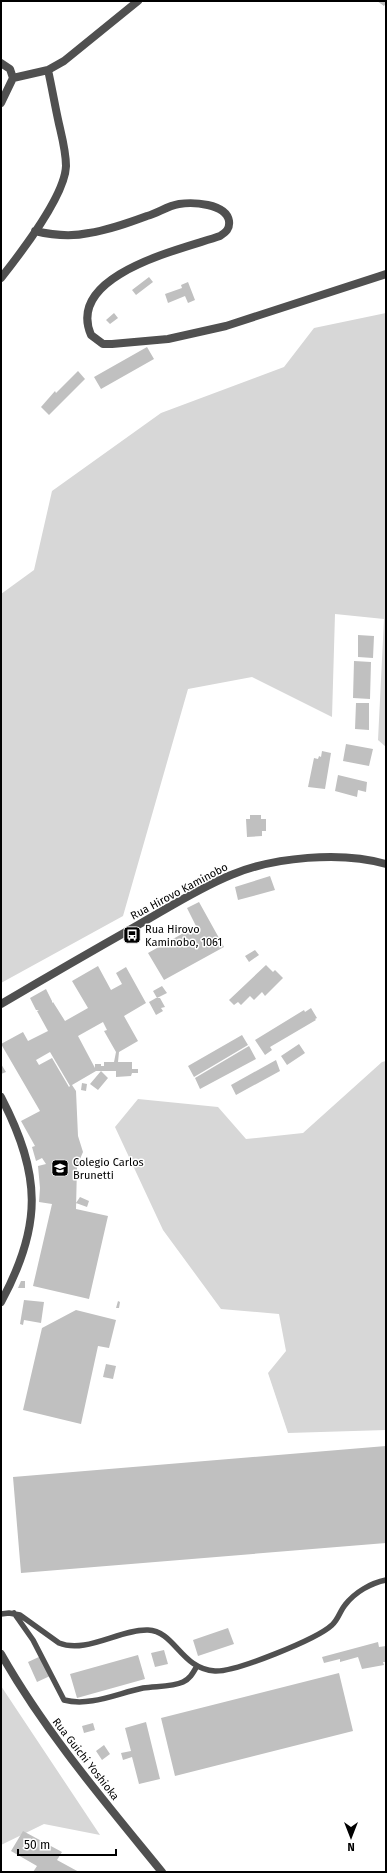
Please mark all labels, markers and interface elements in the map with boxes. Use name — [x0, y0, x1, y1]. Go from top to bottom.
street label: Rua Hirovo Kaminobo — [128, 860, 230, 923]
place label: Rua Hirovo Kaminobo, 1061 — [145, 923, 222, 949]
bus stop icon: Rua Hirovo Kaminobo, 1061 — [122, 925, 142, 945]
place label: Colegio Carlos Brunetti — [73, 1156, 144, 1182]
school or university icon: Colegio Carlos Brunetti — [50, 1158, 70, 1178]
street label: Rua Guichi Yoshioka — [50, 1716, 122, 1803]
north arrow — [331, 1817, 371, 1857]
scale bar — [18, 1831, 116, 1857]
text: 50 m — [24, 1838, 50, 1852]
text: N — [347, 1840, 355, 1853]

